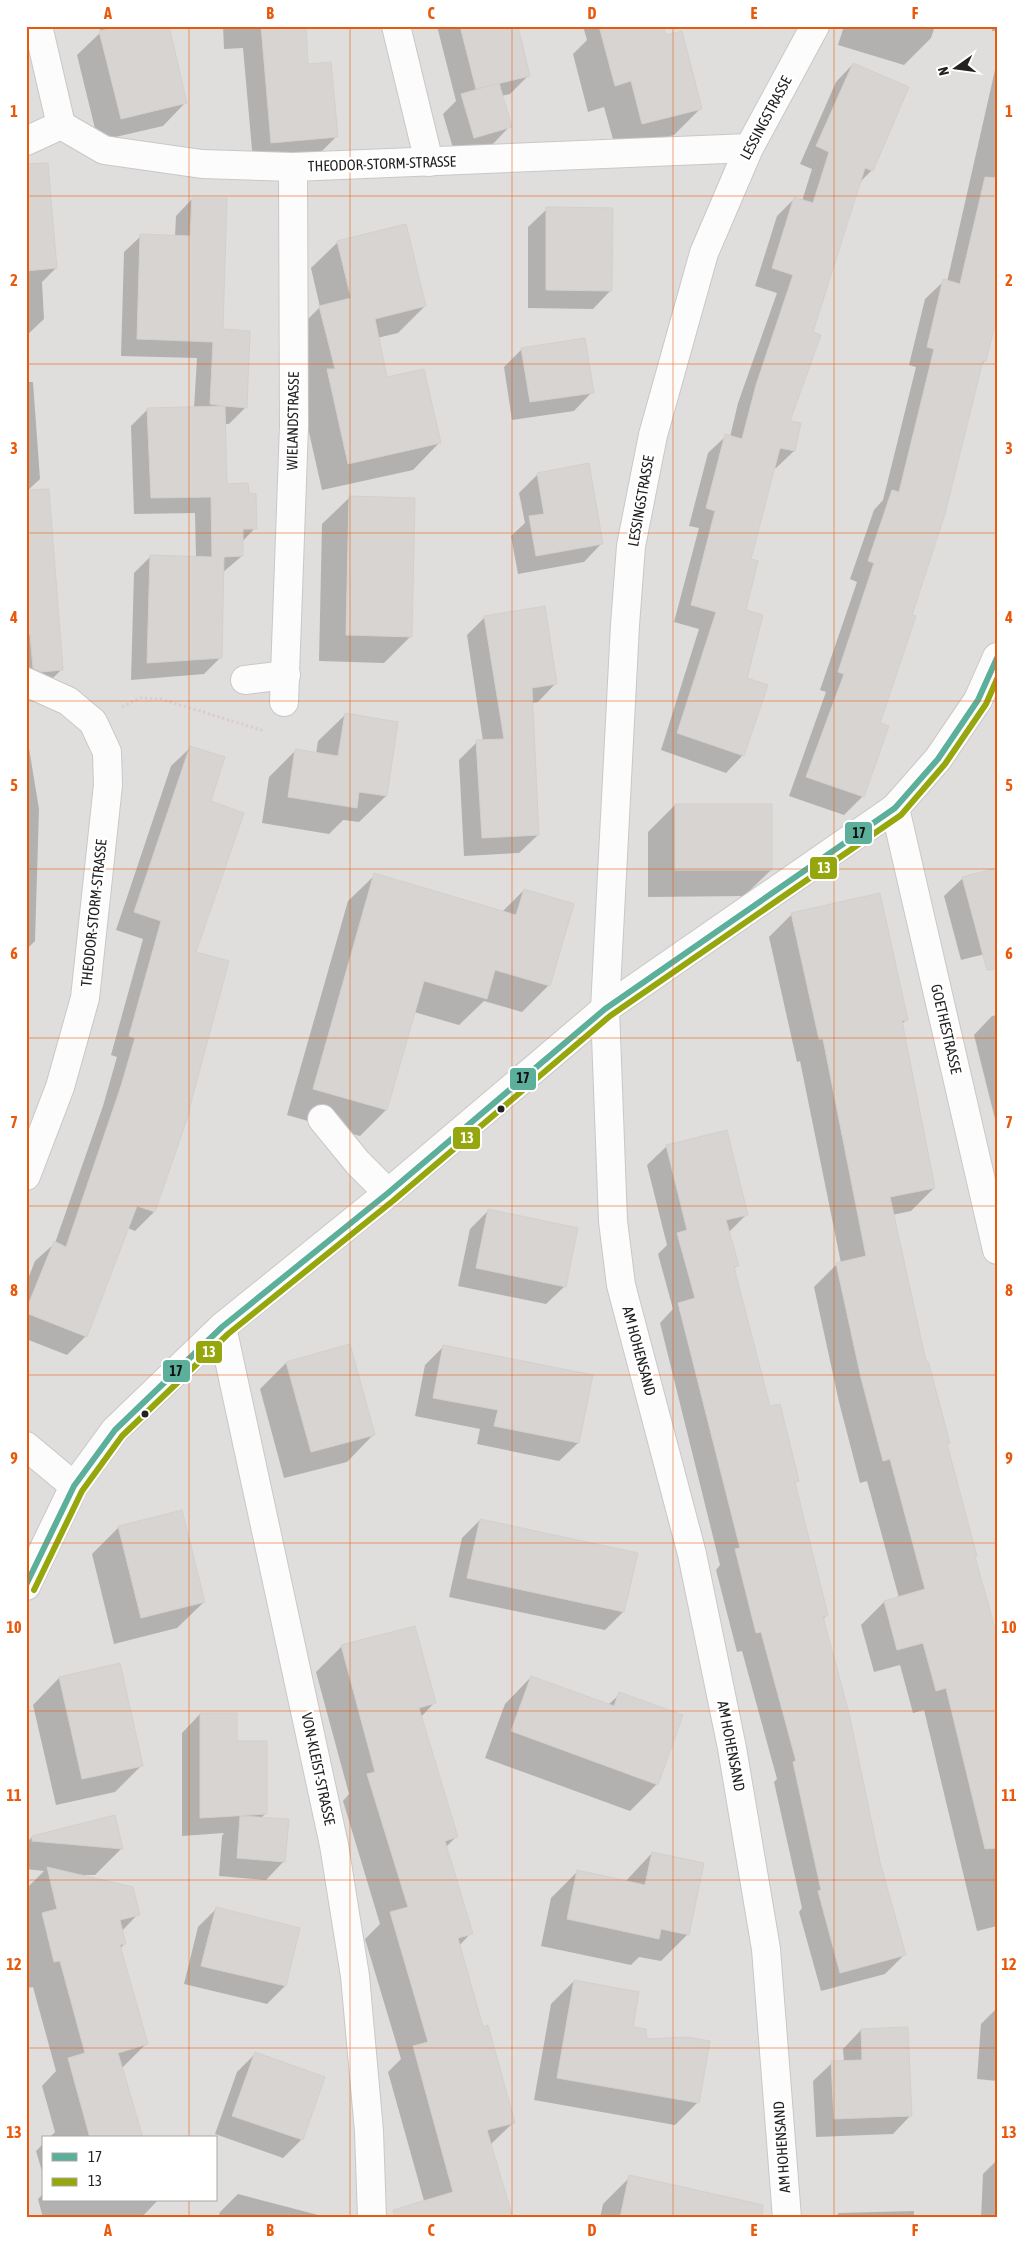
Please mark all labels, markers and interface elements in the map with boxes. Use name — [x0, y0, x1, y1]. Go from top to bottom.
text: A — [103, 4, 112, 22]
text: B — [266, 4, 274, 22]
text: C — [427, 4, 435, 22]
text: D — [588, 4, 597, 22]
text: E — [751, 4, 758, 22]
text: F — [912, 4, 919, 22]
north arrow — [930, 42, 980, 92]
text: N — [935, 65, 952, 77]
street label: LESSINGSTRASSE — [736, 73, 795, 162]
text: 1 — [10, 102, 18, 120]
text: 1 — [1005, 102, 1013, 120]
street label: THEODOR-STORM-STRASSE — [308, 152, 457, 175]
text: 2 — [10, 271, 18, 289]
text: 2 — [1005, 271, 1013, 289]
street label: WIELANDSTRASSE — [283, 371, 302, 470]
text: 3 — [10, 439, 18, 457]
text: 3 — [1005, 439, 1013, 457]
street label: LESSINGSTRASSE — [624, 453, 657, 548]
text: 4 — [9, 608, 18, 626]
text: 4 — [1004, 608, 1013, 626]
text: 5 — [10, 776, 18, 794]
text: 5 — [1005, 776, 1013, 794]
line badge: 17 — [844, 821, 873, 845]
text: 17 — [852, 825, 866, 841]
street label: THEODOR-STORM-STRASSE — [77, 838, 110, 988]
line badge: 13 — [809, 856, 838, 880]
text: 13 — [817, 860, 831, 876]
text: 6 — [10, 944, 18, 962]
text: 6 — [1005, 944, 1013, 962]
street label: GOETHESTRASSE — [928, 982, 965, 1076]
line badge: 17 — [509, 1067, 537, 1091]
text: 17 — [516, 1070, 530, 1086]
unlabelled marker — [496, 1104, 506, 1114]
text: 7 — [10, 1113, 18, 1131]
text: 7 — [1005, 1113, 1013, 1131]
line badge: 13 — [452, 1126, 481, 1150]
text: 13 — [460, 1130, 474, 1146]
text: 8 — [10, 1281, 18, 1299]
text: 8 — [1005, 1281, 1013, 1299]
street label: AM HOHENSAND — [619, 1304, 660, 1397]
line badge: 13 — [195, 1340, 223, 1364]
text: 13 — [202, 1344, 216, 1360]
line badge: 17 — [162, 1359, 191, 1383]
text: 17 — [169, 1363, 183, 1379]
unlabelled marker — [140, 1409, 150, 1419]
text: 9 — [10, 1449, 18, 1467]
text: 9 — [1005, 1449, 1013, 1467]
text: 10 — [6, 1618, 22, 1636]
text: 10 — [1001, 1618, 1017, 1636]
street label: AM HOHENSAND — [714, 1699, 749, 1793]
street label: VON-KLEIST-STRASSE — [298, 1711, 339, 1827]
text: 11 — [6, 1786, 22, 1804]
text: 11 — [1001, 1786, 1017, 1804]
text: 12 — [6, 1955, 22, 1973]
text: 12 — [1001, 1955, 1017, 1973]
street label: AM HOHENSAND — [770, 2101, 793, 2193]
text: 13 — [6, 2123, 22, 2141]
text: 13 — [1001, 2123, 1017, 2141]
legend — [42, 2136, 218, 2202]
text: 17 — [88, 2148, 102, 2165]
text: 13 — [88, 2172, 102, 2189]
text: A — [103, 2221, 112, 2239]
text: B — [266, 2221, 274, 2239]
text: C — [427, 2221, 435, 2239]
text: D — [588, 2221, 597, 2239]
text: E — [751, 2221, 758, 2239]
text: F — [912, 2221, 919, 2239]

